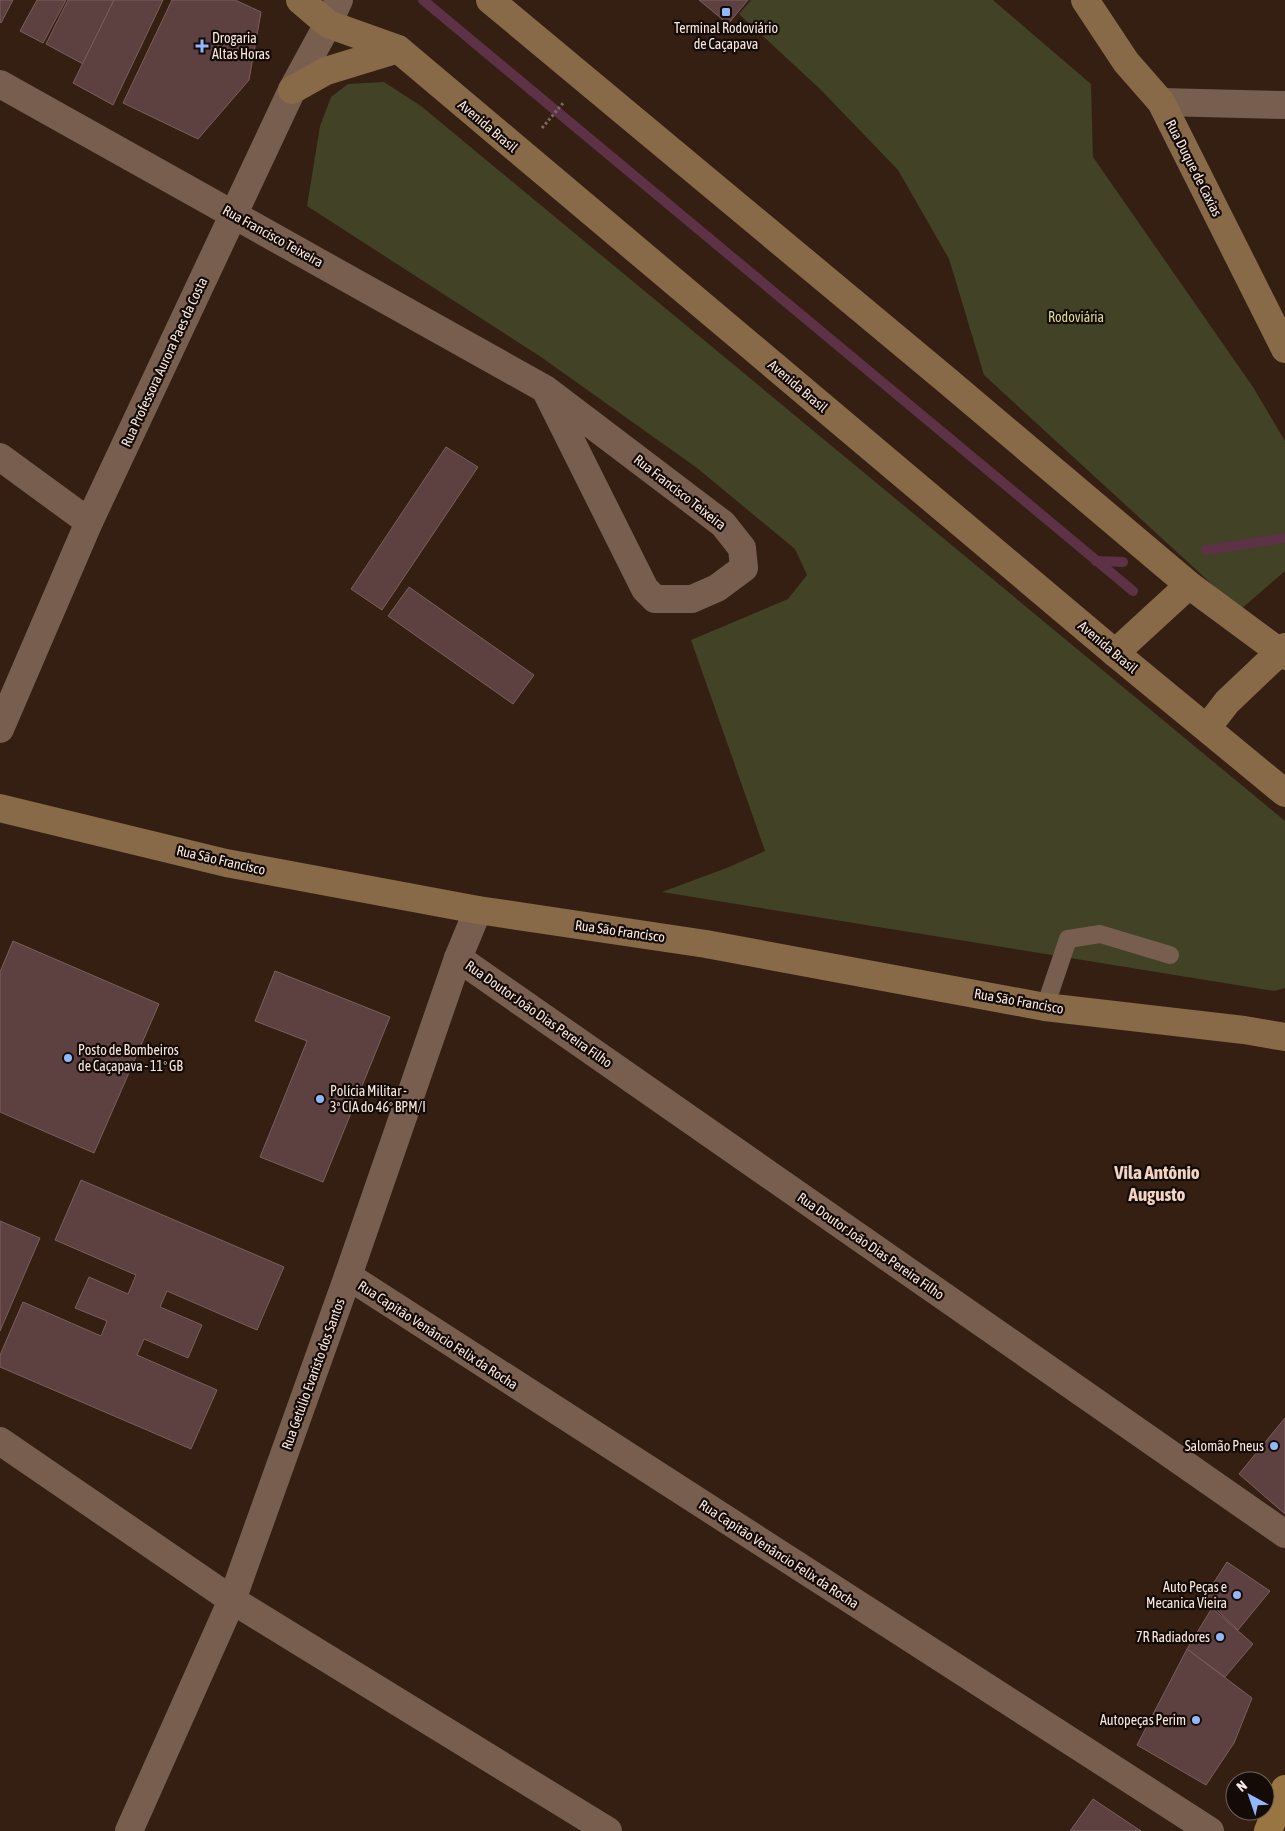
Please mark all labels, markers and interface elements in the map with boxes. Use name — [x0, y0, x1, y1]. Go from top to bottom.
marker: Terminal Rodoviário de Caçapava — [720, 6, 732, 18]
place label: Terminal Rodoviário de Caçapava — [674, 20, 778, 52]
place label: Drogaria Altas Horas — [212, 30, 270, 62]
marker: Drogaria Altas Horas — [196, 40, 208, 52]
street label: Avenida Brasil — [455, 96, 521, 156]
street label: Rua Duque de Caxias — [1163, 117, 1225, 219]
street label: Rua Francisco Teixeira — [220, 202, 326, 270]
street label: Rua Professora Aurora Paes da Costa — [118, 275, 210, 449]
park label: Rodoviária — [1048, 309, 1104, 325]
street label: Avenida Brasil — [765, 356, 831, 416]
street label: Rua Francisco Teixeira — [631, 451, 729, 533]
street label: Avenida Brasil — [1075, 617, 1141, 677]
street label: Rua São Francisco — [175, 842, 267, 878]
street label: Rua São Francisco — [574, 917, 666, 945]
street label: Rua Doutor João Dias Pereira Filho — [463, 957, 615, 1071]
street label: Rua São Francisco — [973, 985, 1065, 1017]
place label: Posto de Bombeiros de Caçapava - 11º GB — [78, 1042, 183, 1074]
marker: Posto de Bombeiros de Caçapava - 11º GB — [62, 1052, 74, 1064]
place label: Polícia Militar - 3ª CIA do 46º BPM/I — [330, 1083, 426, 1115]
marker: Polícia Militar - 3ª CIA do 46º BPM/I — [314, 1093, 326, 1105]
district label: Vila Antônio Augusto — [1113, 1161, 1200, 1205]
street label: Rua Doutor João Dias Pereira Filho — [795, 1189, 947, 1303]
street label: Rua Capitão Venâncio Felix da Rocha — [355, 1277, 521, 1393]
street label: Rua Getúlio Evaristo dos Santos — [278, 1296, 348, 1452]
place label: Salomão Pneus — [1185, 1438, 1264, 1454]
marker: Salomão Pneus — [1268, 1440, 1280, 1452]
street label: Rua Capitão Venâncio Felix da Rocha — [696, 1496, 862, 1612]
place label: Auto Peças e Mecanica Vieira — [1146, 1579, 1227, 1611]
marker: Auto Peças e Mecanica Vieira — [1231, 1589, 1243, 1601]
place label: 7R Radiadores — [1136, 1629, 1210, 1645]
marker: 7R Radiadores — [1214, 1631, 1226, 1643]
place label: Autopeças Perim — [1100, 1712, 1186, 1728]
marker: Autopeças Perim — [1190, 1714, 1202, 1726]
north arrow — [1225, 1771, 1275, 1821]
text: N — [1233, 1777, 1250, 1795]

